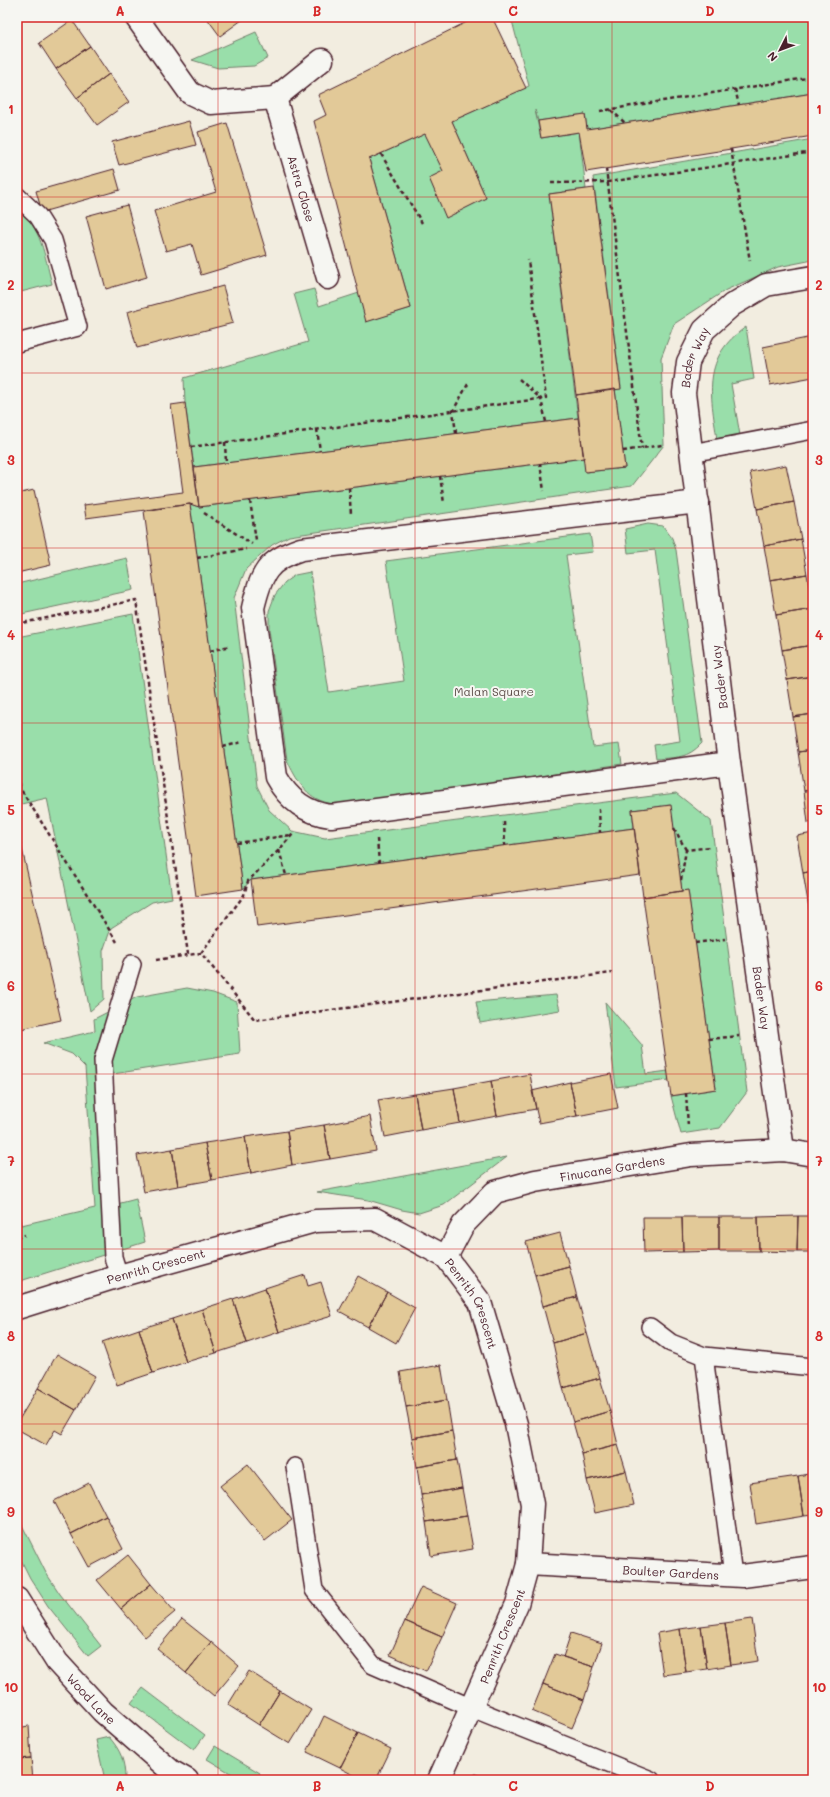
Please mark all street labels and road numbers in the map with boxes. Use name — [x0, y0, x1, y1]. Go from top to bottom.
street label: Astra Close — [284, 153, 319, 224]
street label: Bader Way — [677, 324, 712, 389]
street label: Bader Way — [707, 644, 731, 710]
street label: Bader Way — [750, 965, 774, 1031]
street label: Finucane Gardens — [559, 1151, 666, 1185]
street label: Penrith Crescent — [105, 1244, 207, 1287]
street label: Penrith Crescent — [442, 1255, 501, 1351]
street label: Boulter Gardens — [622, 1561, 720, 1583]
street label: Penrith Crescent — [476, 1586, 528, 1686]
street label: Wood Lane — [64, 1670, 119, 1728]

